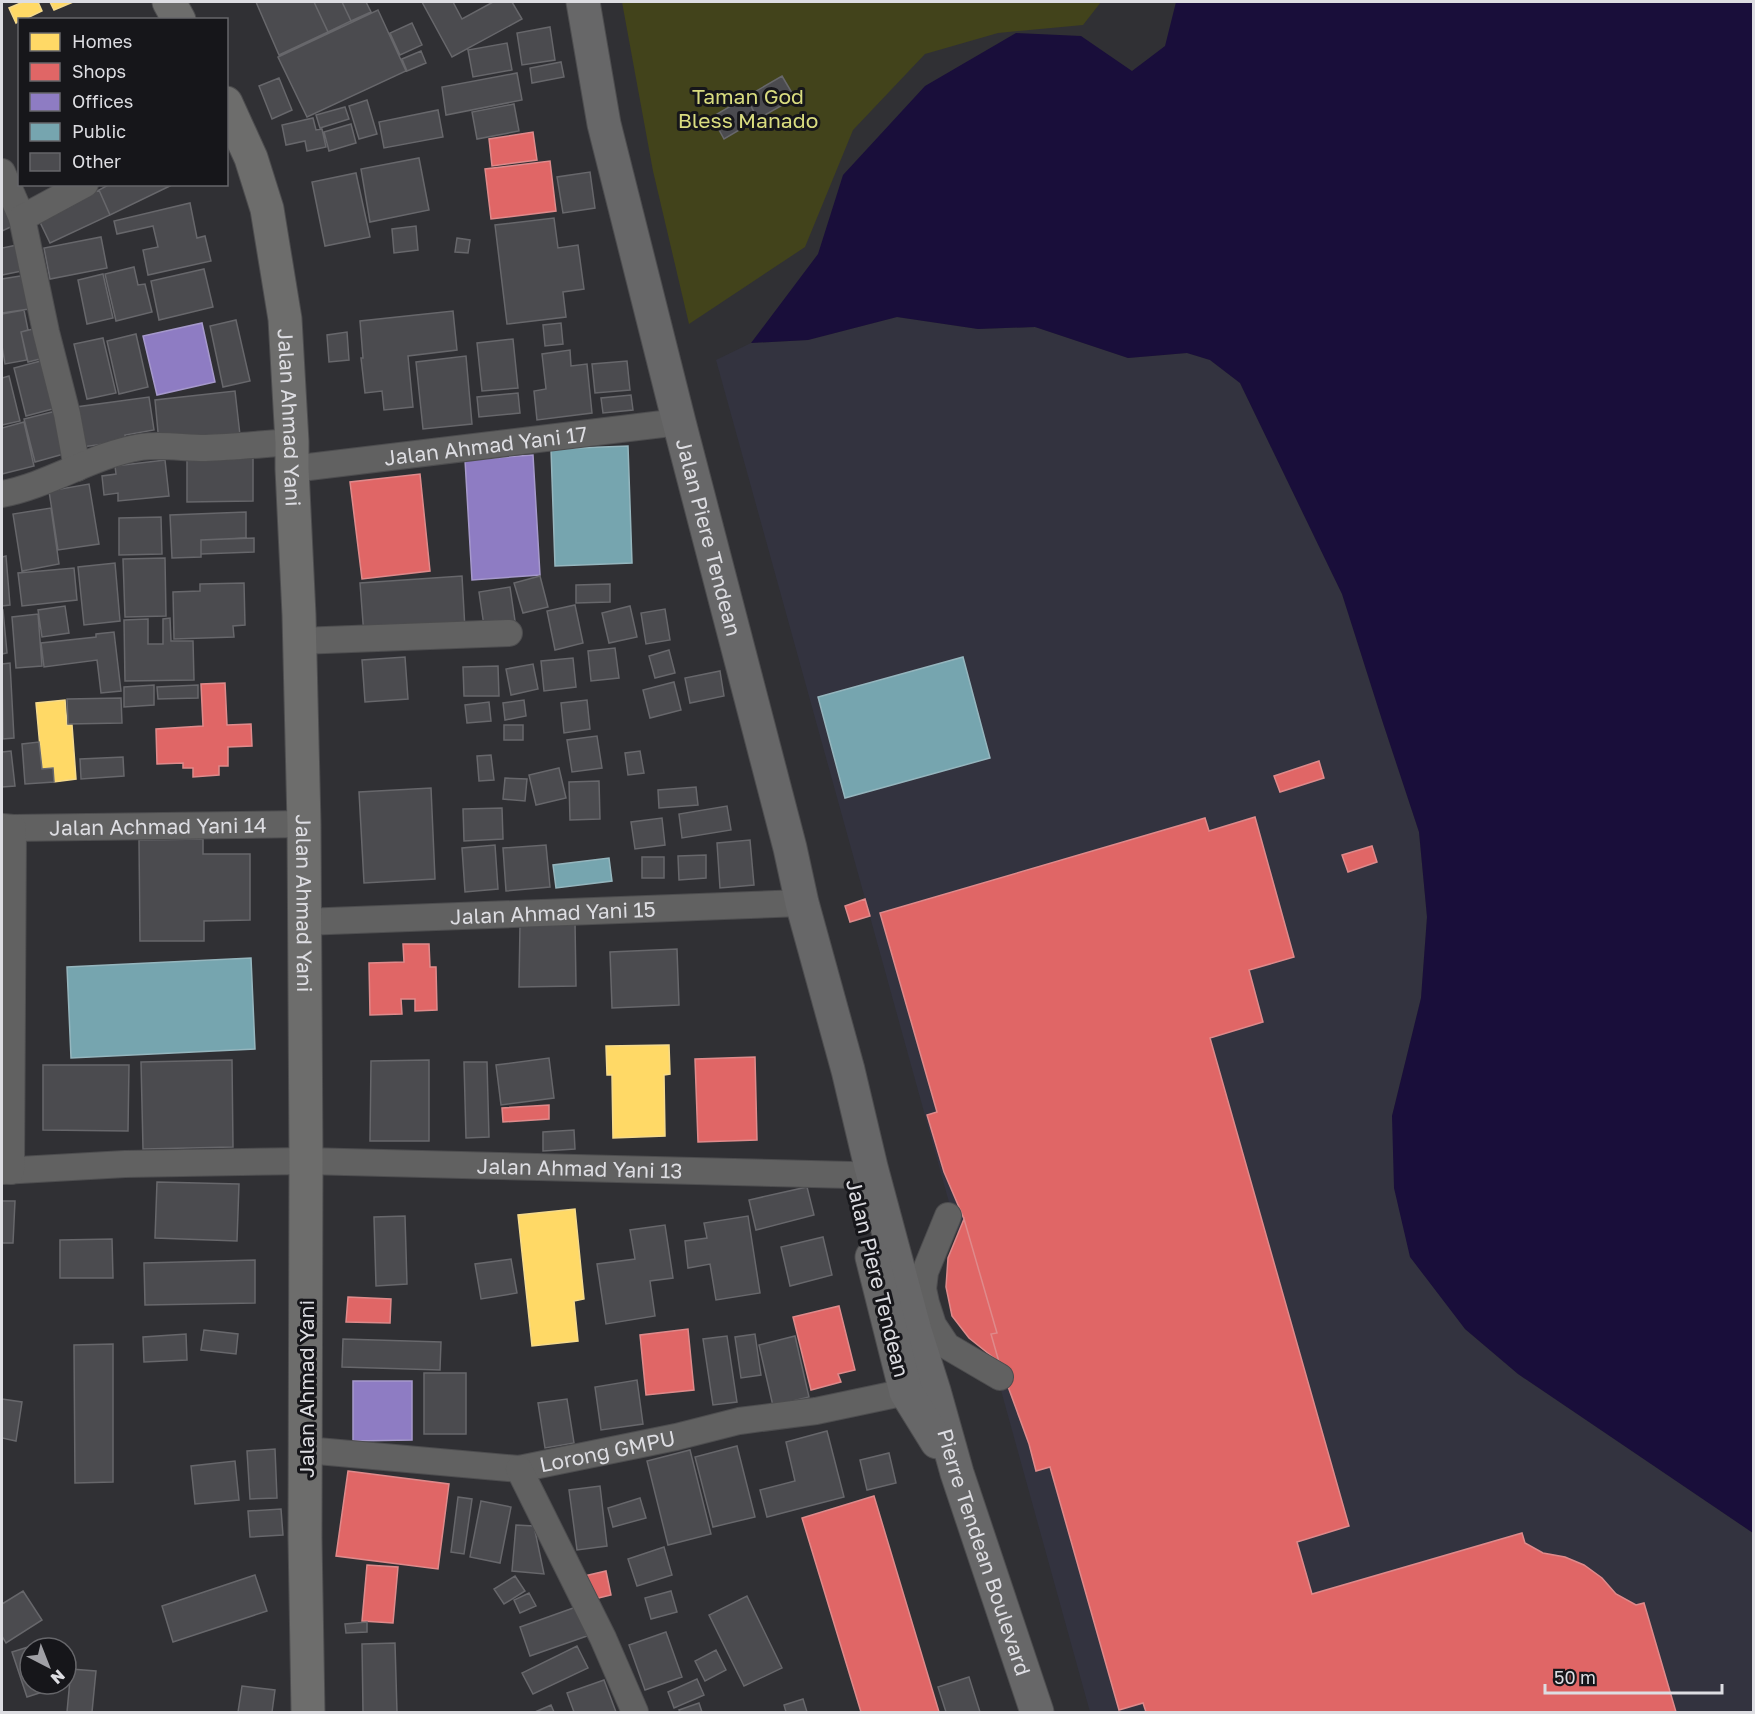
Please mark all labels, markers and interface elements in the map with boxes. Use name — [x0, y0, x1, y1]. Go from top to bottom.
legend — [18, 18, 228, 186]
text: Homes — [72, 30, 132, 52]
text: Shops — [72, 60, 126, 82]
park label: Taman God Bless Manado — [678, 83, 818, 133]
text: Offices — [72, 90, 133, 112]
text: Public — [72, 120, 126, 142]
text: Other — [72, 150, 121, 172]
street label: Jalan Ahmad Yani — [273, 328, 307, 507]
street label: Jalan Ahmad Yani 17 — [382, 420, 589, 471]
street label: Jalan Piere Tendean — [671, 435, 747, 639]
street label: Jalan Achmad Yani 14 — [49, 812, 267, 841]
street label: Jalan Ahmad Yani — [291, 814, 318, 992]
street label: Jalan Ahmad Yani 15 — [450, 896, 656, 929]
street label: Jalan Ahmad Yani 13 — [476, 1152, 683, 1184]
street label: Jalan Piere Tendean — [841, 1176, 915, 1380]
street label: Jalan Ahmad Yani — [293, 1300, 319, 1478]
street label: Lorong GMPU — [537, 1424, 678, 1478]
street label: Pierre Tendean Boulevard — [932, 1426, 1037, 1679]
north arrow — [18, 1636, 78, 1696]
scale bar — [1545, 1657, 1722, 1695]
text: N — [47, 1666, 69, 1689]
text: 50 m — [1554, 1666, 1596, 1688]

